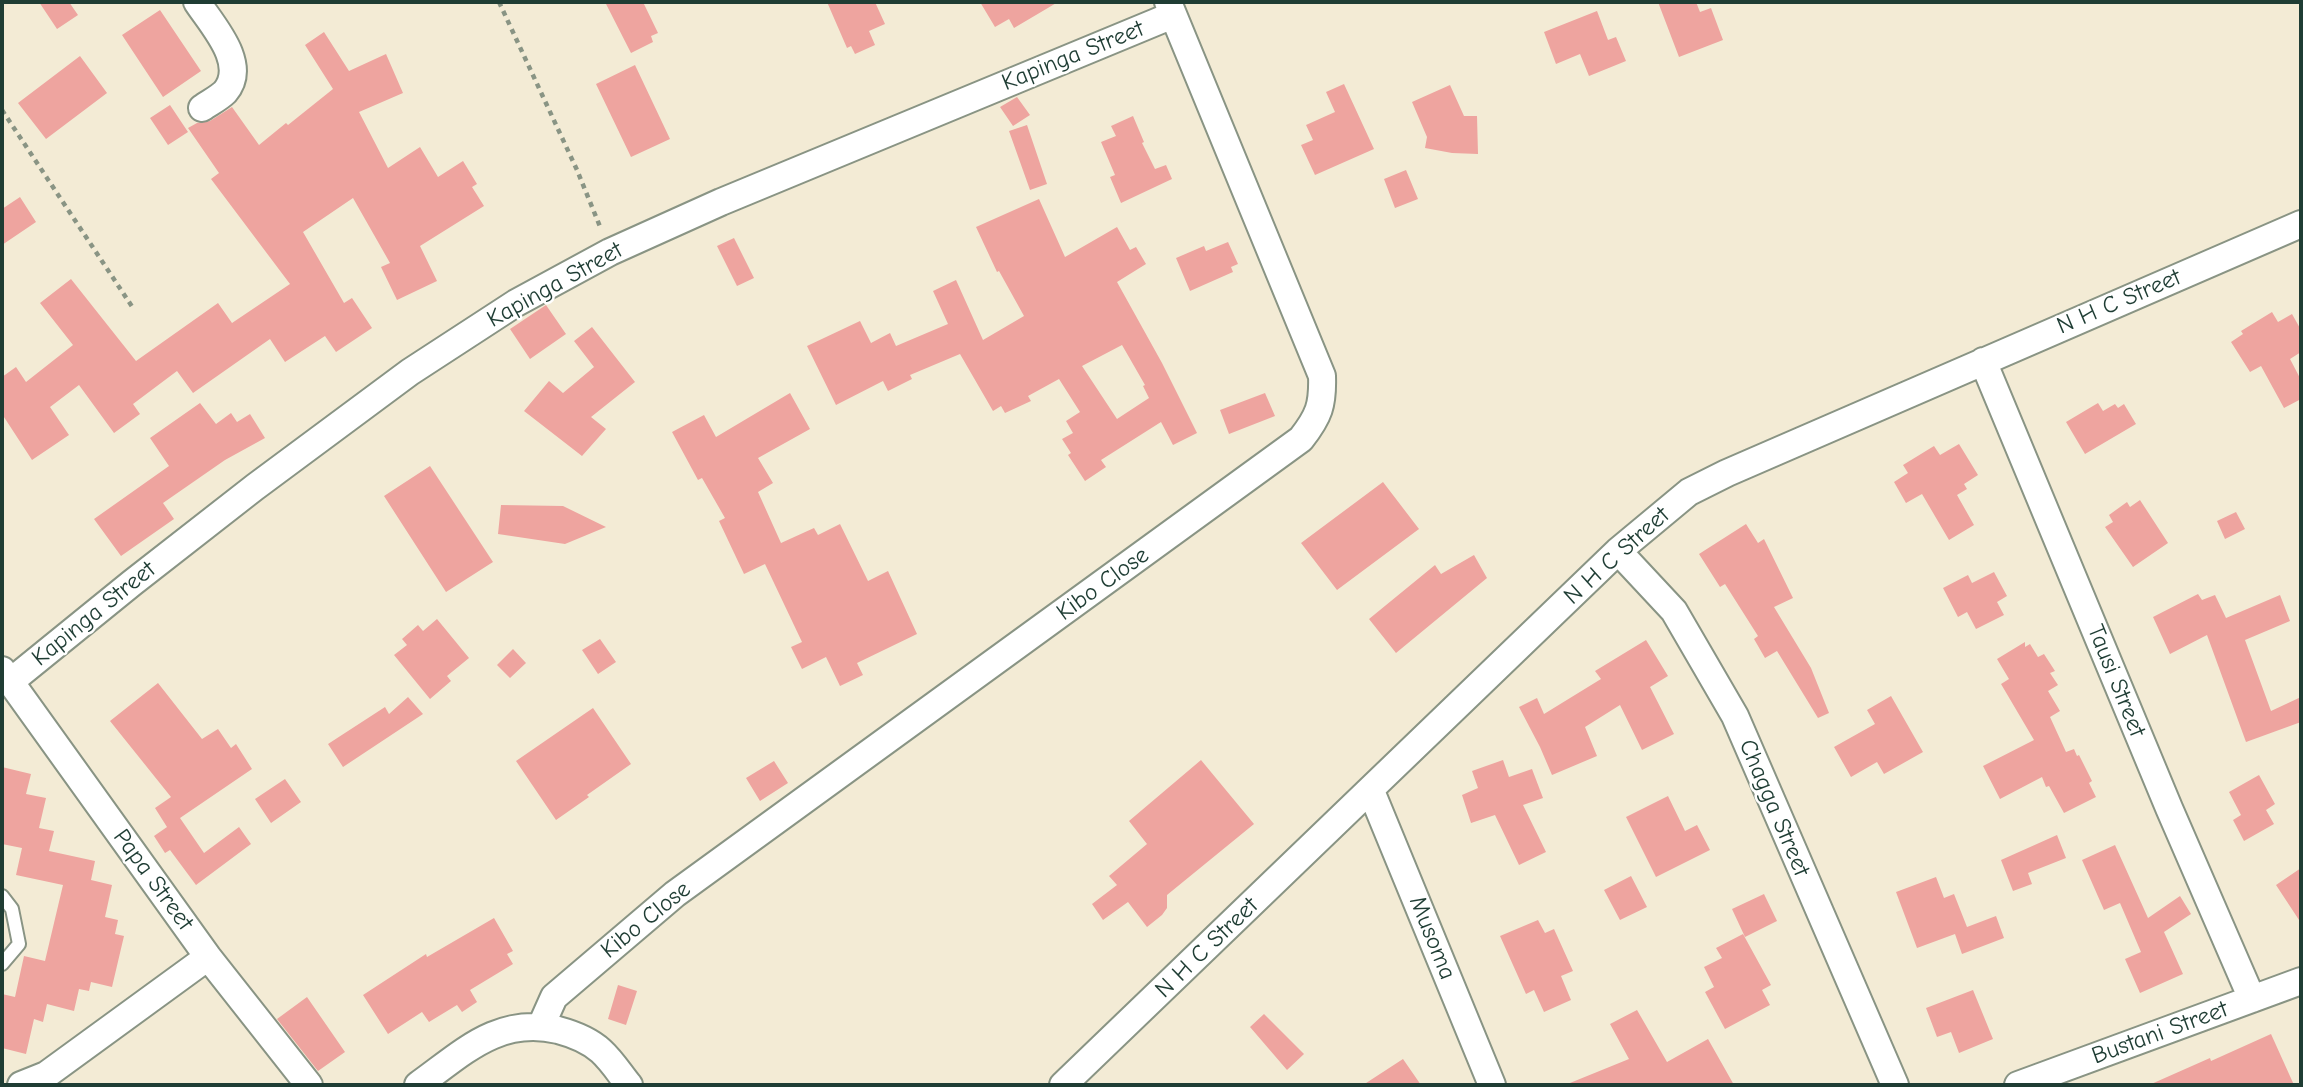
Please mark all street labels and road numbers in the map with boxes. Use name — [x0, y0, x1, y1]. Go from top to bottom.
street label: Kapinga Street — [998, 14, 1148, 98]
street label: Kapinga Street — [482, 236, 628, 334]
street label: N H C Street — [2053, 263, 2185, 341]
street label: N H C Street — [1558, 501, 1676, 611]
street label: Kibo Close — [1051, 541, 1155, 627]
street label: Kapinga Street — [26, 555, 162, 673]
street label: Tausi Street — [2080, 621, 2152, 741]
street label: Chagga Street — [1732, 735, 1816, 881]
street label: Papa Street — [107, 824, 199, 936]
street label: Kibo Close — [595, 875, 697, 965]
street label: N H C Street — [1150, 892, 1264, 1004]
street label: Musoma — [1402, 892, 1462, 984]
street label: Bustani Street — [2088, 995, 2232, 1071]

